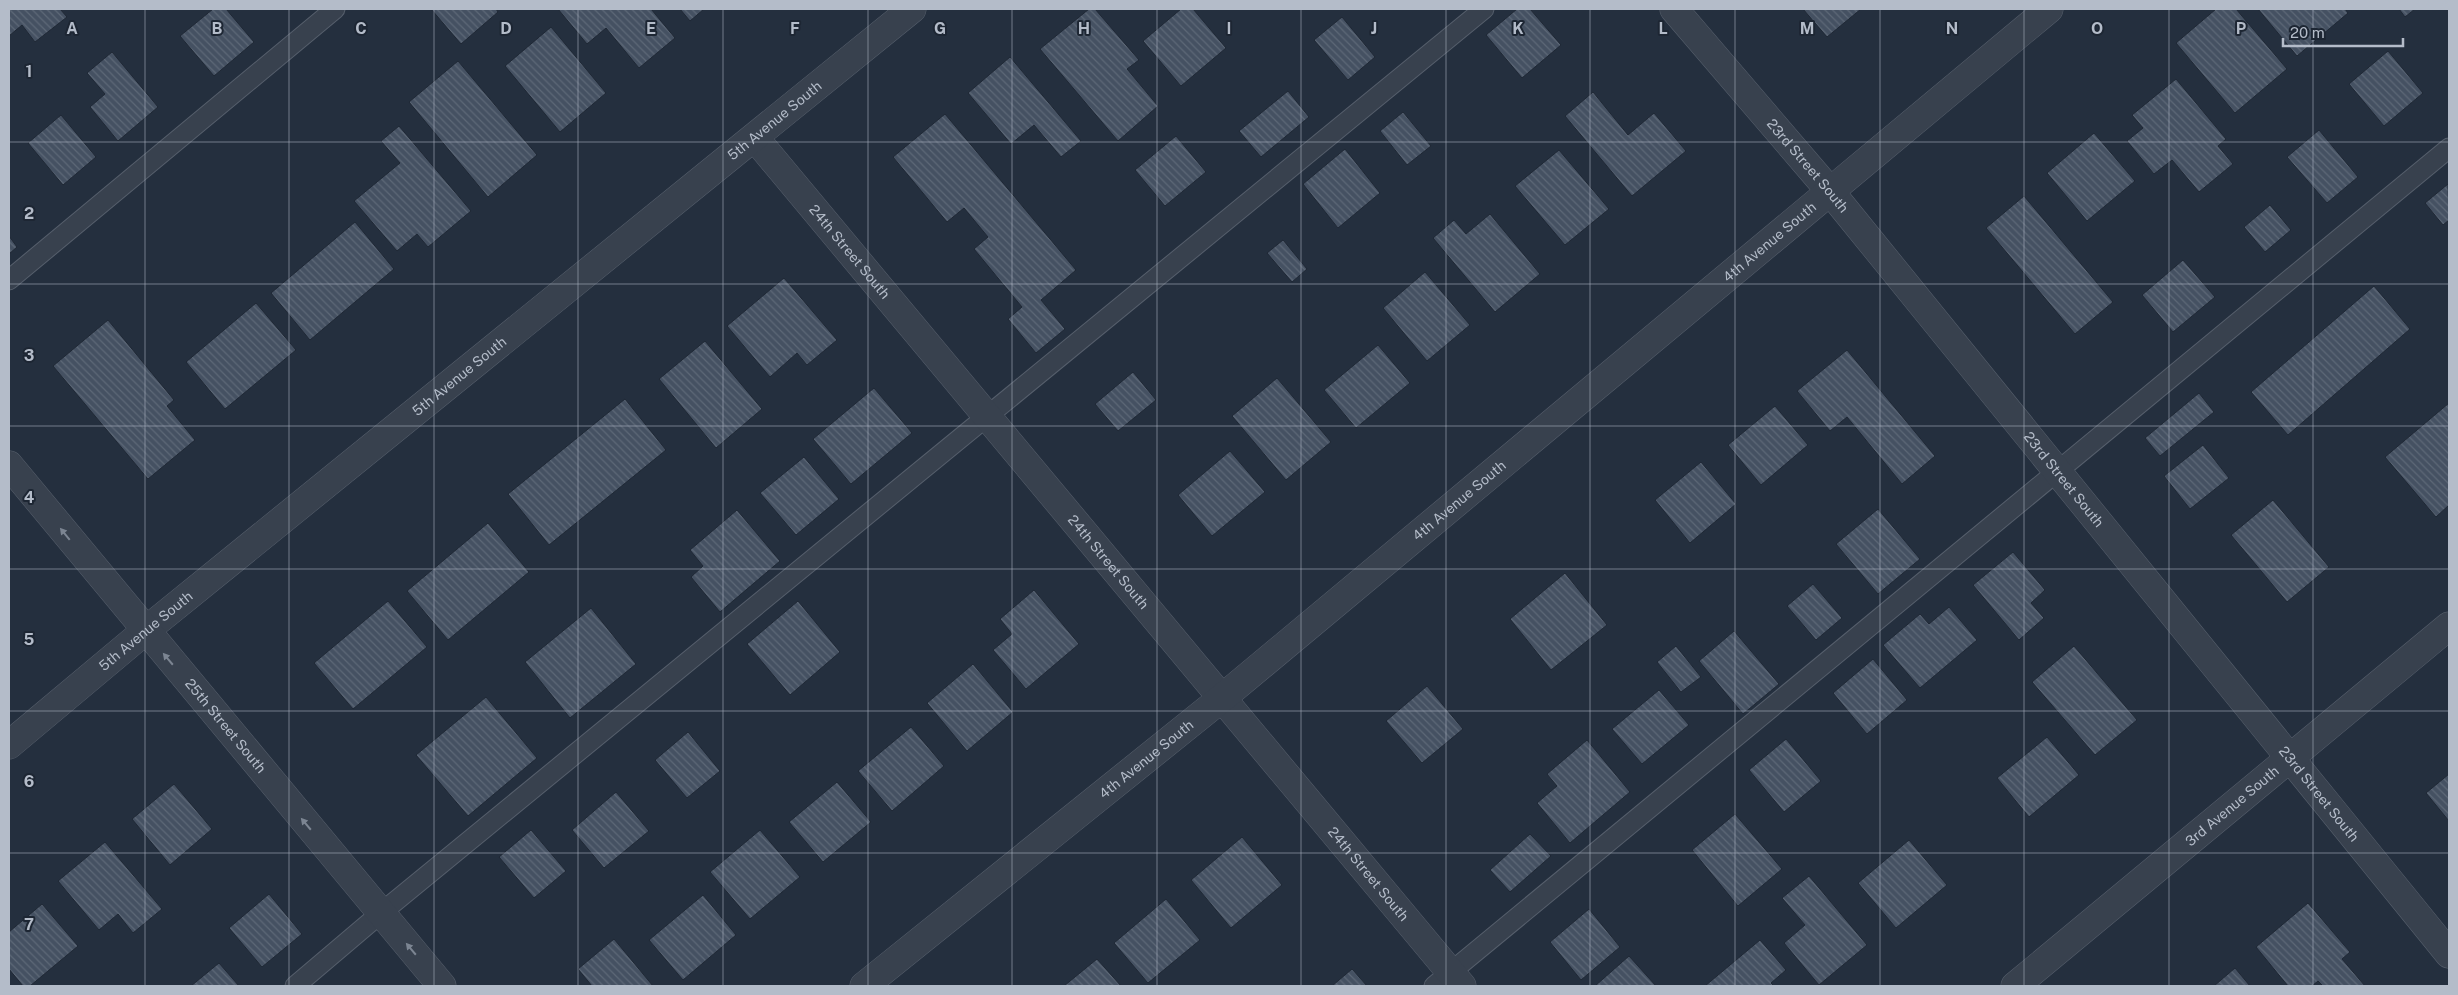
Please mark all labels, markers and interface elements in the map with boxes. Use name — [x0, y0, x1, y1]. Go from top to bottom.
scale bar — [2283, 15, 2403, 47]
text: A — [66, 19, 78, 38]
text: B — [212, 19, 223, 38]
text: C — [355, 19, 367, 38]
text: D — [500, 19, 512, 38]
text: E — [646, 19, 656, 38]
text: F — [790, 19, 800, 38]
text: G — [934, 19, 946, 38]
text: H — [1078, 19, 1090, 38]
text: I — [1227, 19, 1231, 38]
text: J — [1371, 19, 1377, 38]
text: K — [1512, 19, 1524, 38]
text: L — [1658, 19, 1668, 38]
text: M — [1800, 19, 1814, 38]
text: N — [1946, 19, 1958, 38]
text: O — [2091, 19, 2103, 38]
text: P — [2236, 19, 2246, 38]
text: 20 m — [2290, 24, 2325, 41]
text: 1 — [26, 62, 32, 81]
street label: 5th Avenue South — [724, 78, 825, 163]
street label: 23rd Street South — [1764, 116, 1852, 216]
street label: 4th Avenue South — [1720, 199, 1819, 285]
street label: 24th Street South — [806, 201, 894, 302]
text: 2 — [24, 204, 34, 223]
street label: 5th Avenue South — [409, 333, 509, 419]
text: 3 — [24, 346, 34, 365]
street label: 23rd Street South — [2021, 429, 2107, 530]
street label: 4th Avenue South — [1409, 457, 1509, 544]
text: 4 — [24, 488, 35, 507]
street label: 24th Street South — [1065, 512, 1152, 612]
one-way arrow — [59, 528, 70, 541]
street label: 5th Avenue South — [96, 588, 196, 674]
text: 5 — [24, 630, 35, 649]
one-way arrow — [163, 653, 174, 666]
street label: 25th Street South — [182, 675, 269, 776]
street label: 4th Avenue South — [1096, 716, 1196, 802]
street label: 23rd Street South — [2276, 743, 2362, 845]
street label: 3rd Avenue South — [2182, 763, 2282, 849]
text: 6 — [24, 772, 34, 791]
one-way arrow — [301, 818, 312, 831]
street label: 24th Street South — [1325, 824, 1412, 924]
text: 7 — [24, 915, 34, 934]
one-way arrow — [405, 943, 416, 956]

